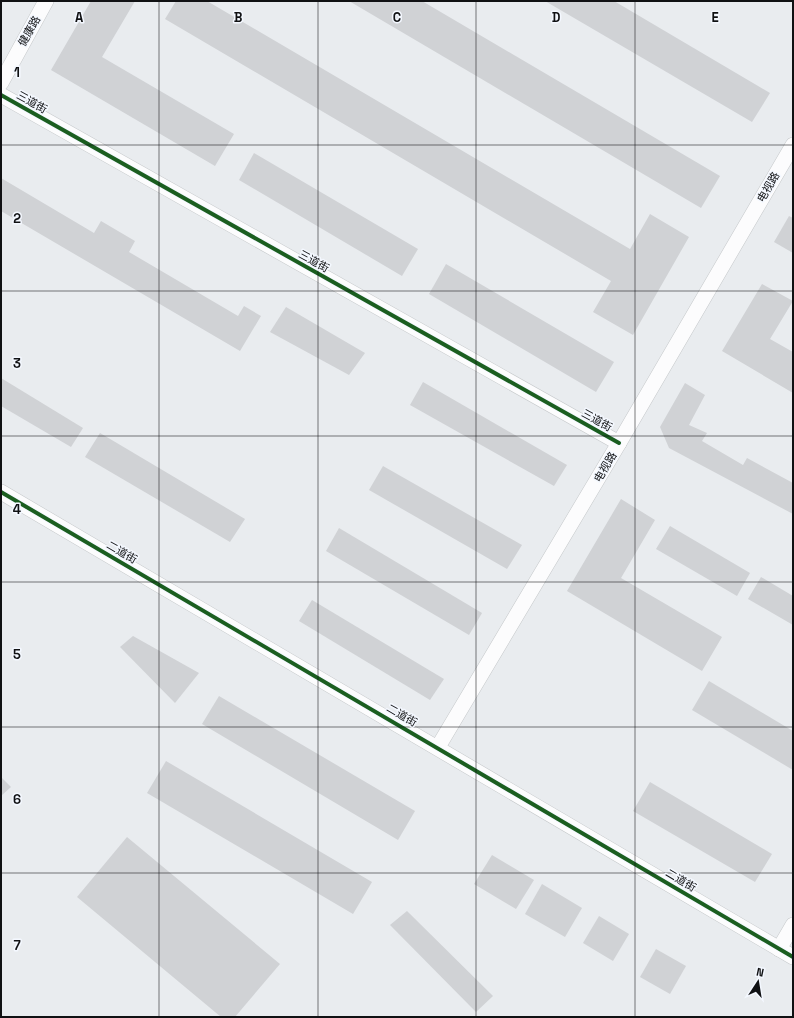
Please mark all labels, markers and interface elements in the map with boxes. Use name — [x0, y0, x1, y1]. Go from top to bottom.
text: A — [75, 9, 84, 26]
text: B — [234, 9, 243, 26]
text: C — [393, 9, 401, 26]
text: D — [552, 9, 561, 26]
text: E — [711, 9, 719, 26]
street label: 健康路 — [15, 13, 43, 49]
text: 1 — [14, 64, 20, 81]
street label: 三道街 — [14, 88, 50, 116]
street label: 电视路 — [754, 169, 782, 205]
text: 2 — [13, 210, 21, 227]
street label: 三道街 — [296, 247, 332, 275]
text: 3 — [13, 355, 21, 372]
street label: 三道街 — [579, 406, 615, 434]
street label: 电视路 — [591, 449, 619, 485]
text: 4 — [13, 501, 21, 518]
street label: 二道街 — [104, 538, 140, 566]
text: 5 — [13, 646, 21, 663]
street label: 二道街 — [384, 701, 420, 729]
text: 6 — [13, 791, 21, 808]
street label: 二道街 — [663, 866, 699, 894]
text: 7 — [13, 937, 21, 954]
north arrow — [738, 962, 778, 1002]
text: N — [755, 965, 765, 980]

